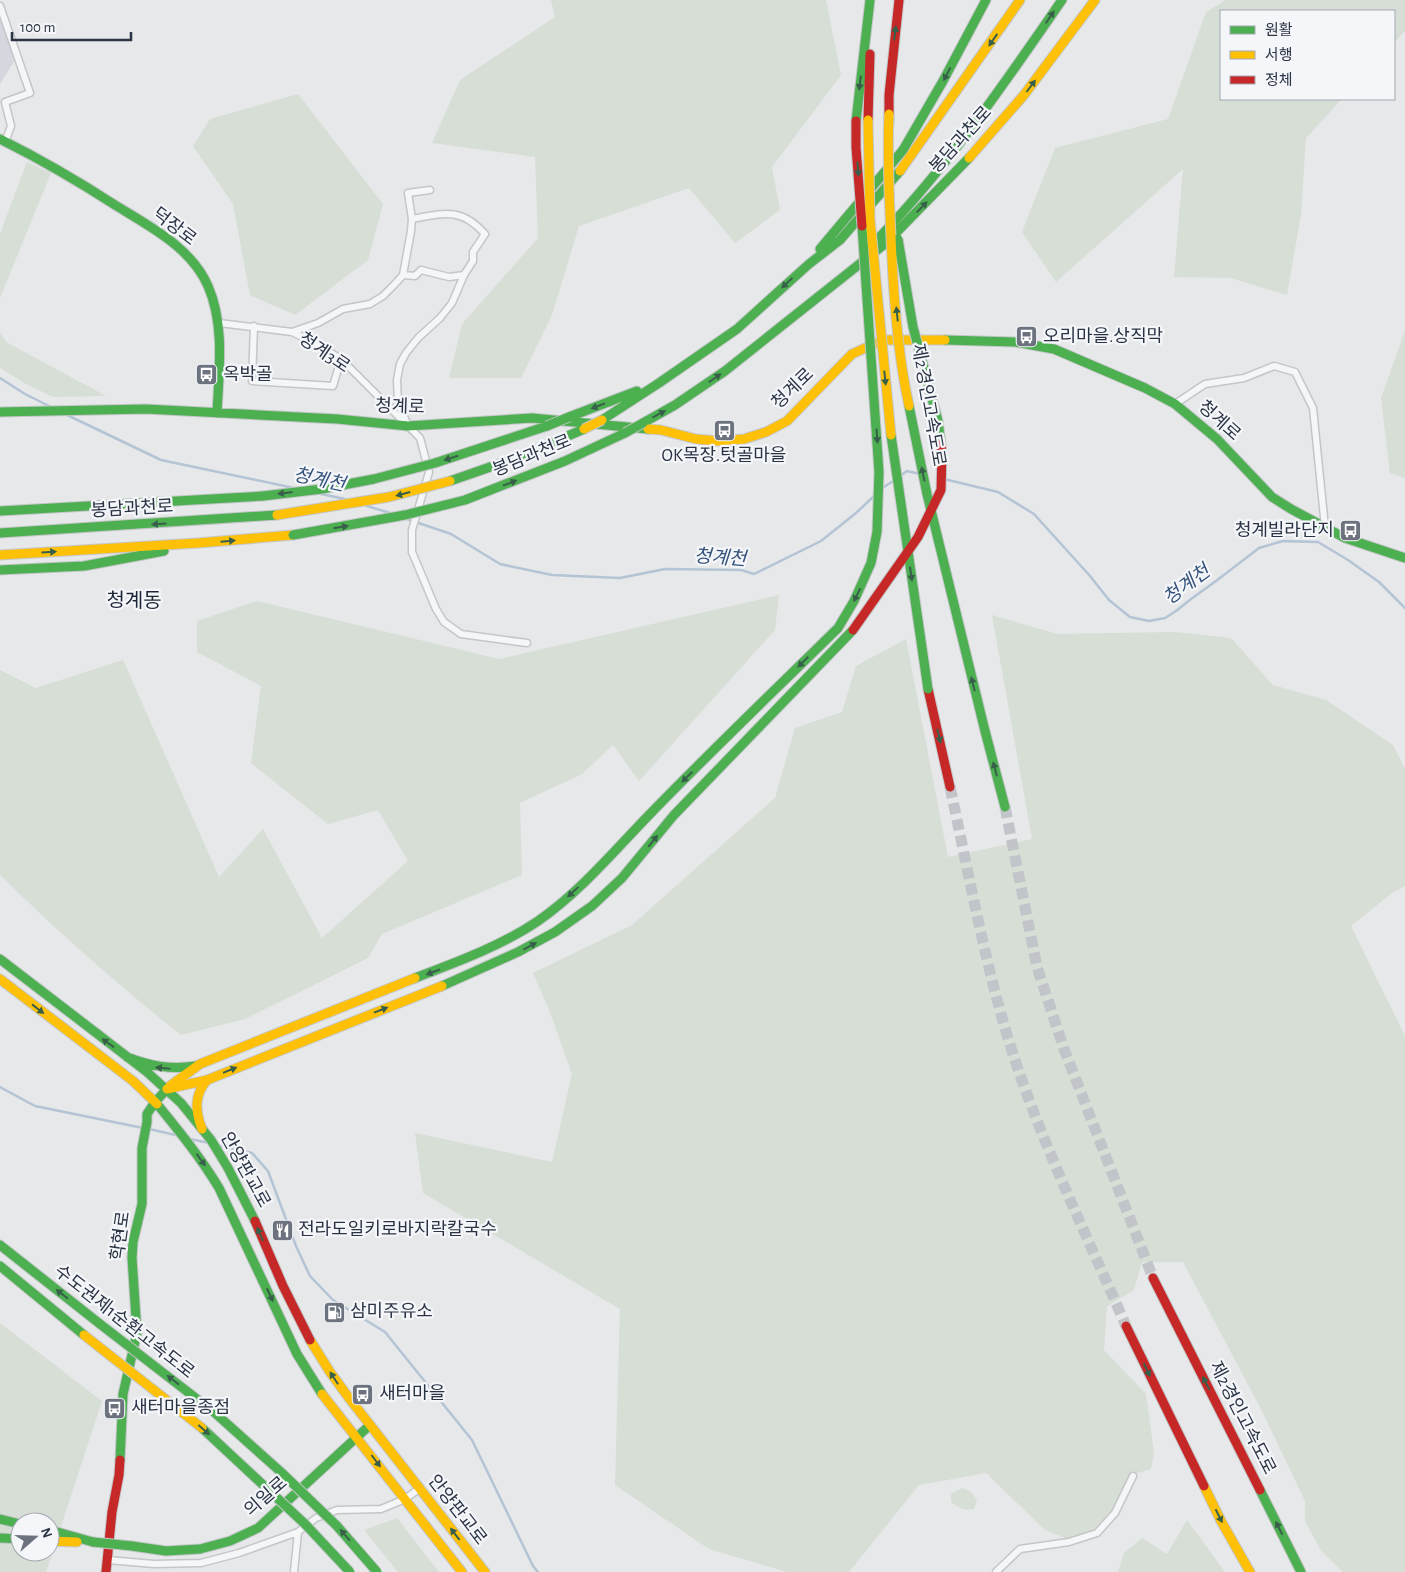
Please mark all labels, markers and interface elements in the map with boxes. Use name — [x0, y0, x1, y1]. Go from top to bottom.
scale bar — [12, 10, 131, 42]
one-way arrow — [1046, 10, 1055, 23]
legend — [1220, 10, 1395, 100]
text: 100 m — [20, 20, 55, 35]
text: 원활 — [1265, 22, 1293, 38]
one-way arrow — [891, 24, 899, 40]
one-way arrow — [988, 33, 998, 47]
text: 서행 — [1265, 47, 1293, 63]
one-way arrow — [943, 67, 951, 81]
text: 정체 — [1265, 72, 1293, 88]
one-way arrow — [856, 75, 864, 91]
one-way arrow — [1025, 80, 1036, 93]
street label: 봉담과천로 — [926, 103, 995, 177]
one-way arrow — [854, 161, 862, 177]
one-way arrow — [916, 201, 928, 213]
street label: 덕장로 — [149, 203, 200, 249]
one-way arrow — [782, 277, 794, 289]
one-way arrow — [893, 306, 901, 322]
bus stop icon: 오리마을.상직막 — [1015, 325, 1039, 349]
place label: 오리마을.상직막 — [1043, 326, 1163, 346]
street label: 청계3로 — [295, 328, 354, 376]
street label: 제2경인고속도로 — [908, 342, 950, 468]
bus stop icon: 옥박골 — [195, 363, 219, 387]
place label: 옥박골 — [223, 364, 273, 384]
street label: 청계로 — [767, 364, 817, 413]
one-way arrow — [881, 370, 889, 386]
one-way arrow — [709, 373, 722, 383]
street label: 청계로 — [375, 395, 425, 417]
street label: 청계로 — [1195, 396, 1245, 444]
one-way arrow — [590, 402, 605, 410]
one-way arrow — [652, 410, 666, 418]
bus stop icon: OK목장.텃골마을 — [712, 419, 736, 443]
one-way arrow — [873, 428, 881, 444]
street label: 봉담과천로 — [490, 431, 574, 480]
place label: OK목장.텃골마을 — [662, 445, 786, 465]
one-way arrow — [443, 454, 458, 462]
water label: 청계천 — [291, 464, 348, 495]
one-way arrow — [919, 467, 927, 482]
one-way arrow — [503, 479, 518, 486]
one-way arrow — [276, 489, 292, 497]
one-way arrow — [395, 490, 410, 498]
street label: 봉담과천로 — [90, 497, 174, 520]
bus stop icon: 청계빌라단지 — [1338, 519, 1362, 543]
place label: 청계빌라단지 — [1235, 520, 1334, 540]
one-way arrow — [151, 521, 167, 529]
one-way arrow — [333, 523, 349, 531]
one-way arrow — [221, 537, 237, 545]
water label: 청계천 — [693, 546, 748, 569]
one-way arrow — [41, 548, 57, 556]
water label: 청계천 — [1160, 560, 1215, 608]
one-way arrow — [907, 566, 915, 582]
one-way arrow — [853, 588, 861, 602]
district label: 청계동 — [106, 590, 162, 611]
one-way arrow — [797, 656, 809, 668]
one-way arrow — [969, 676, 977, 691]
one-way arrow — [935, 729, 943, 744]
one-way arrow — [991, 761, 999, 776]
one-way arrow — [682, 770, 694, 782]
one-way arrow — [647, 835, 658, 848]
one-way arrow — [568, 886, 580, 898]
one-way arrow — [524, 941, 537, 950]
one-way arrow — [425, 968, 440, 976]
one-way arrow — [31, 1003, 44, 1014]
one-way arrow — [374, 1005, 388, 1013]
one-way arrow — [102, 1037, 115, 1048]
one-way arrow — [155, 1063, 171, 1071]
one-way arrow — [223, 1066, 238, 1074]
street label: 안양판교로 — [217, 1129, 274, 1211]
one-way arrow — [196, 1153, 207, 1166]
street label: 학현로 — [108, 1210, 133, 1262]
restaurant icon: 전라도일키로바지락칼국수 — [270, 1218, 294, 1242]
place label: 전라도일키로바지락칼국수 — [298, 1219, 497, 1239]
one-way arrow — [256, 1227, 264, 1241]
street label: 수도권제1순환고속도로 — [51, 1260, 198, 1382]
one-way arrow — [267, 1288, 275, 1302]
one-way arrow — [55, 1289, 69, 1299]
fuel station icon: 삼미주유소 — [322, 1300, 346, 1324]
place label: 삼미주유소 — [350, 1301, 433, 1321]
street label: 제2경인고속도로 — [1206, 1358, 1280, 1477]
one-way arrow — [1143, 1363, 1151, 1377]
one-way arrow — [329, 1371, 339, 1384]
one-way arrow — [166, 1375, 179, 1385]
one-way arrow — [1202, 1376, 1210, 1391]
bus stop icon: 새터마을 — [351, 1382, 375, 1406]
place label: 새터마을 — [379, 1383, 445, 1403]
bus stop icon: 새터마을종점 — [103, 1396, 127, 1420]
place label: 새터마을종점 — [131, 1397, 230, 1417]
one-way arrow — [198, 1425, 211, 1436]
one-way arrow — [370, 1454, 381, 1467]
street label: 안양판교로 — [424, 1471, 490, 1548]
street label: 의일로 — [240, 1472, 291, 1520]
one-way arrow — [1215, 1509, 1223, 1523]
north arrow — [10, 1512, 60, 1562]
one-way arrow — [1275, 1521, 1283, 1536]
text: N — [38, 1526, 55, 1540]
one-way arrow — [450, 1528, 461, 1541]
one-way arrow — [340, 1529, 351, 1542]

